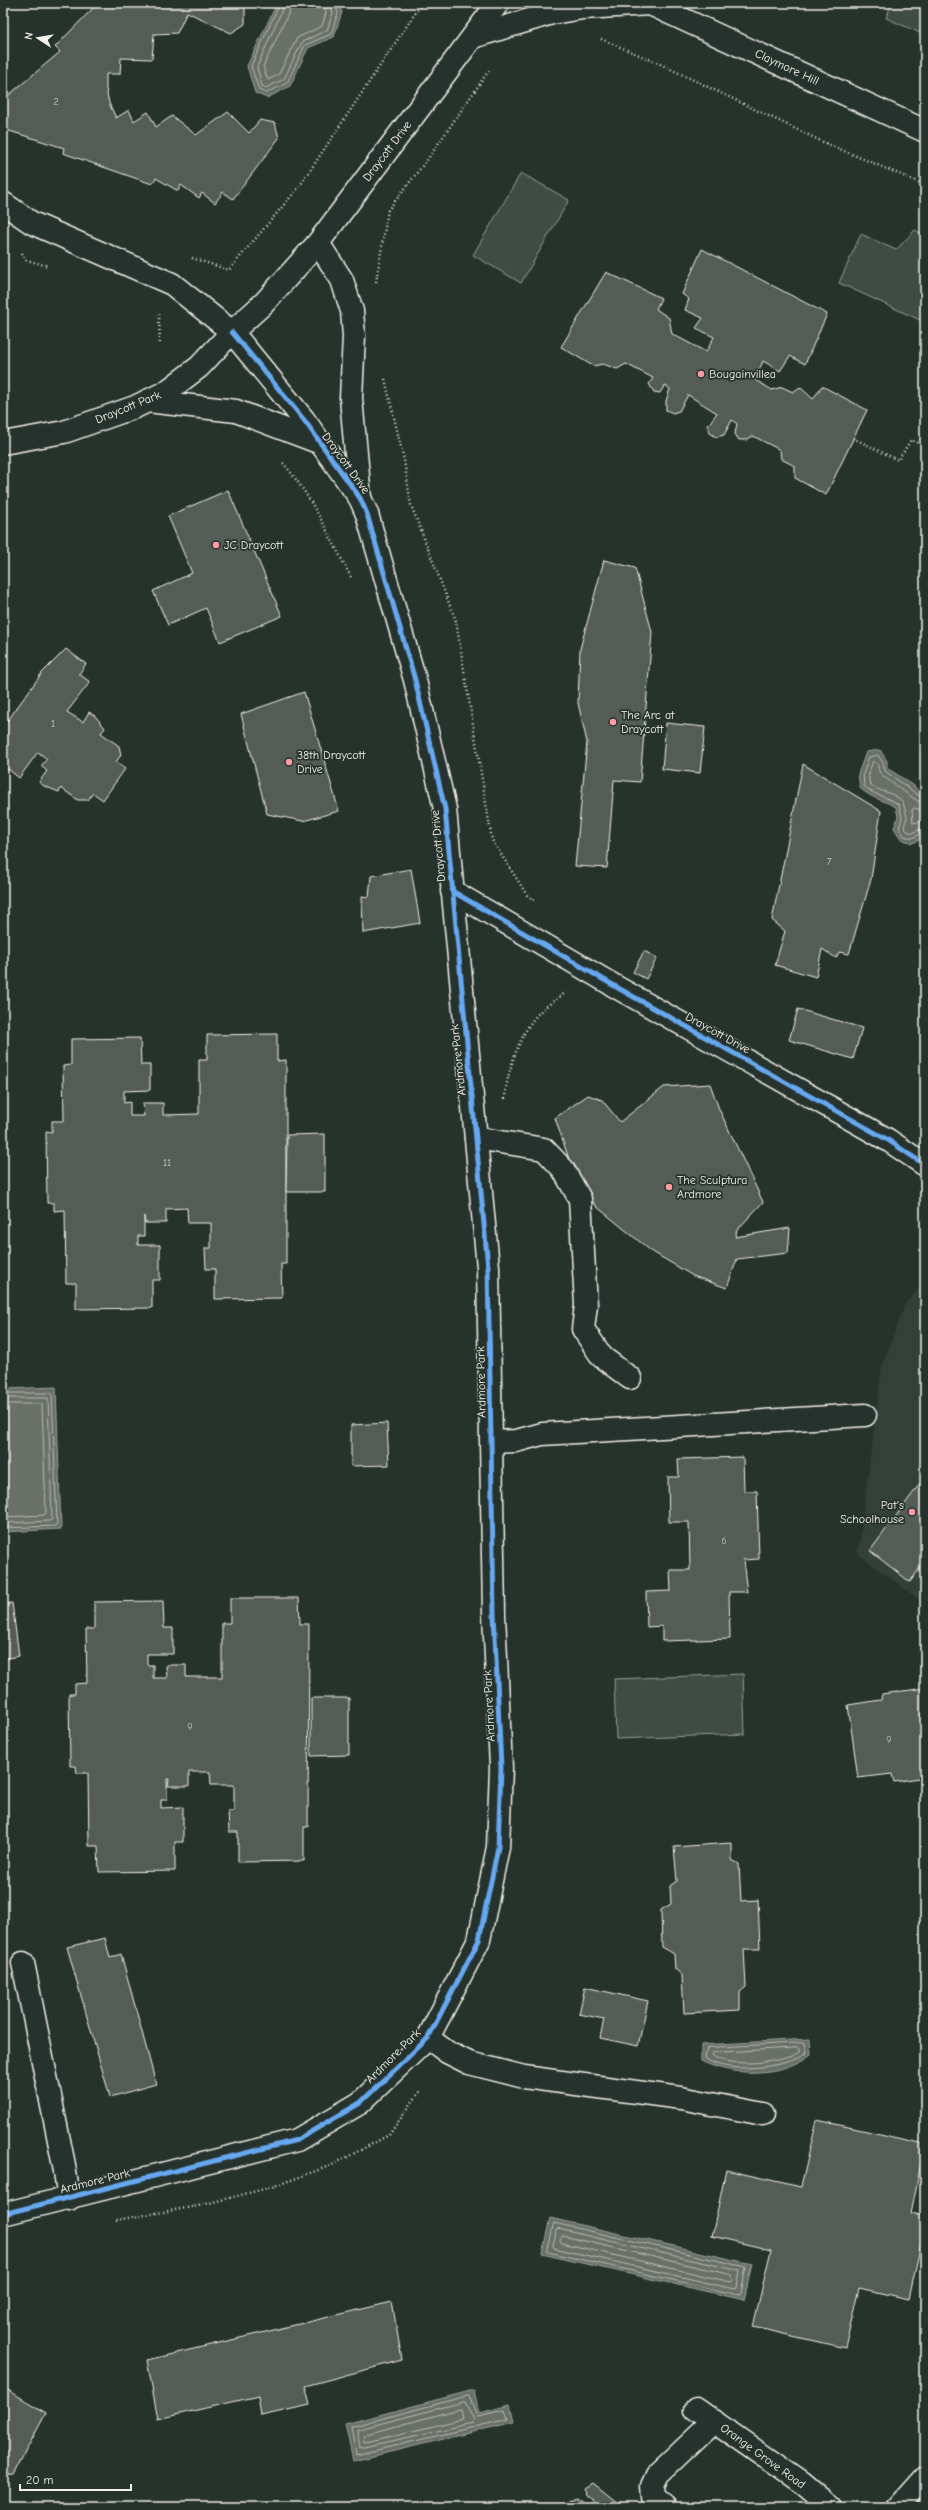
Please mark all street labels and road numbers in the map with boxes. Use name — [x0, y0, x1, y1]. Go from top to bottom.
street label: Claymore Hill — [753, 46, 821, 88]
street label: Draycott Drive — [360, 118, 414, 184]
street label: Draycott Park — [93, 387, 163, 426]
street label: Draycott Drive — [319, 430, 373, 496]
street label: Draycott Drive — [428, 809, 448, 883]
street label: Draycott Drive — [683, 1009, 753, 1057]
street label: Ardmore Park — [447, 1024, 469, 1096]
street label: Ardmore Park — [473, 1346, 489, 1418]
street label: Ardmore Park — [480, 1670, 498, 1742]
street label: Ardmore Park — [363, 2026, 423, 2086]
street label: Ardmore Park — [59, 2166, 132, 2196]
street label: Orange Grove Road — [718, 2420, 808, 2492]

